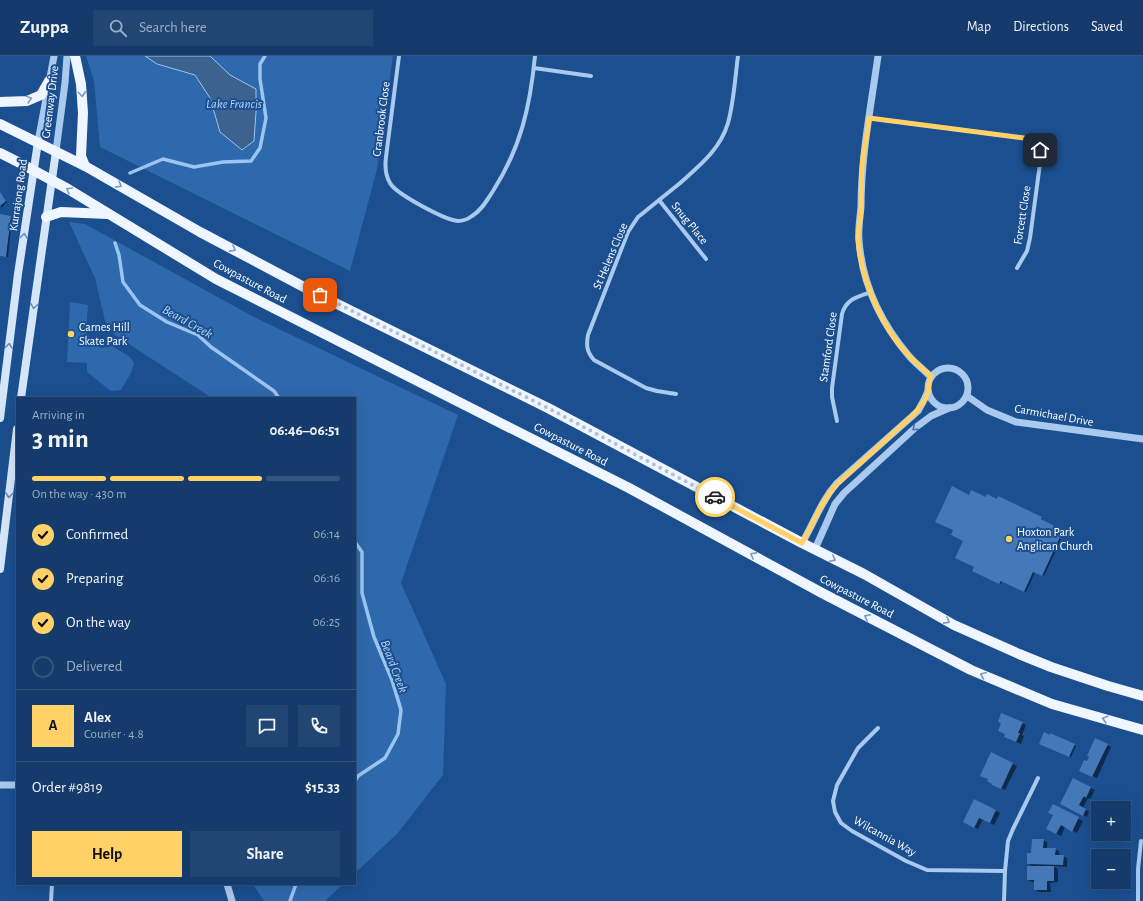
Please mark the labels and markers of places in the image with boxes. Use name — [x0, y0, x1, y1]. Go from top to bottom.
pin — [1023, 133, 1057, 167]
pin — [303, 278, 337, 312]
place label: Carnes Hill Skate Park — [79, 321, 130, 347]
marker: Carnes Hill Skate Park — [66, 329, 76, 339]
place label: Hoxton Park Anglican Church — [1017, 526, 1093, 552]
marker: Hoxton Park Anglican Church — [1004, 534, 1014, 544]

